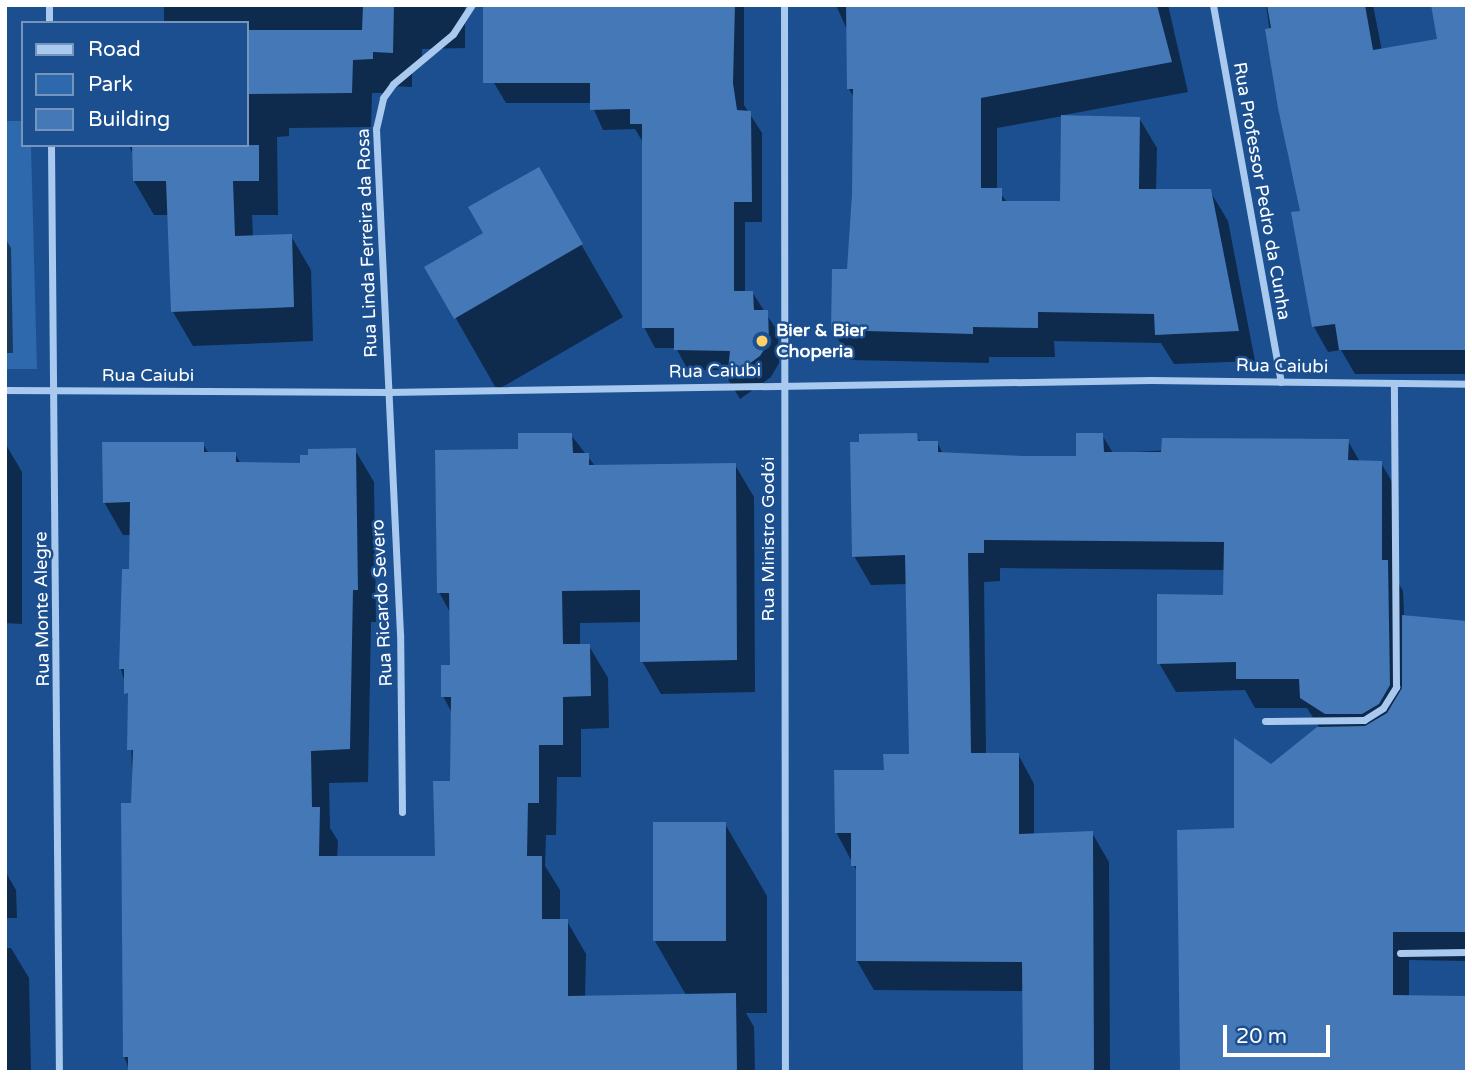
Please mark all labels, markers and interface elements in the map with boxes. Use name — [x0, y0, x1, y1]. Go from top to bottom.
legend — [21, 21, 248, 147]
text: Road — [88, 37, 141, 62]
street label: Rua Professor Pedro da Cunha — [1229, 60, 1295, 322]
text: Park — [88, 72, 133, 97]
text: Building — [88, 107, 170, 132]
street label: Rua Linda Ferreira da Rosa — [352, 128, 382, 358]
place label: Bier & Bier Choperia — [776, 320, 866, 362]
marker: Bier & Bier Choperia — [754, 333, 770, 349]
street label: Rua Caiubi — [1236, 354, 1328, 378]
street label: Rua Caiubi — [669, 359, 761, 383]
street label: Rua Caiubi — [102, 364, 194, 386]
street label: Rua Ministro Godói — [757, 457, 779, 621]
street label: Rua Ricardo Severo — [367, 519, 397, 687]
street label: Rua Monte Alegre — [30, 531, 54, 687]
scale bar — [1227, 1010, 1334, 1054]
text: 20 m — [1236, 1024, 1287, 1049]

